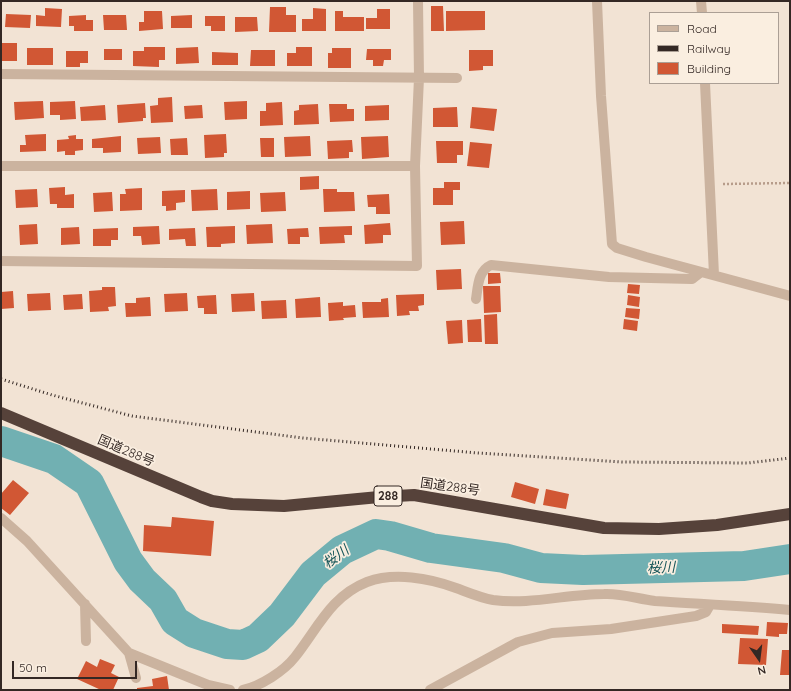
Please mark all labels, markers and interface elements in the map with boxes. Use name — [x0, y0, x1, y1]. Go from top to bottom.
legend — [649, 12, 779, 84]
text: Road — [687, 21, 717, 36]
text: Railway — [687, 41, 731, 56]
text: Building — [687, 61, 731, 76]
street label: 国道288号 — [95, 432, 157, 470]
street label: 国道288号 — [419, 475, 481, 499]
road number: 288 — [374, 486, 402, 506]
water label: 桜川 — [320, 542, 352, 572]
water label: 桜川 — [647, 559, 675, 577]
north arrow — [739, 639, 779, 679]
scale bar — [14, 653, 139, 679]
text: 50 m — [19, 660, 47, 675]
text: N — [756, 663, 768, 678]

